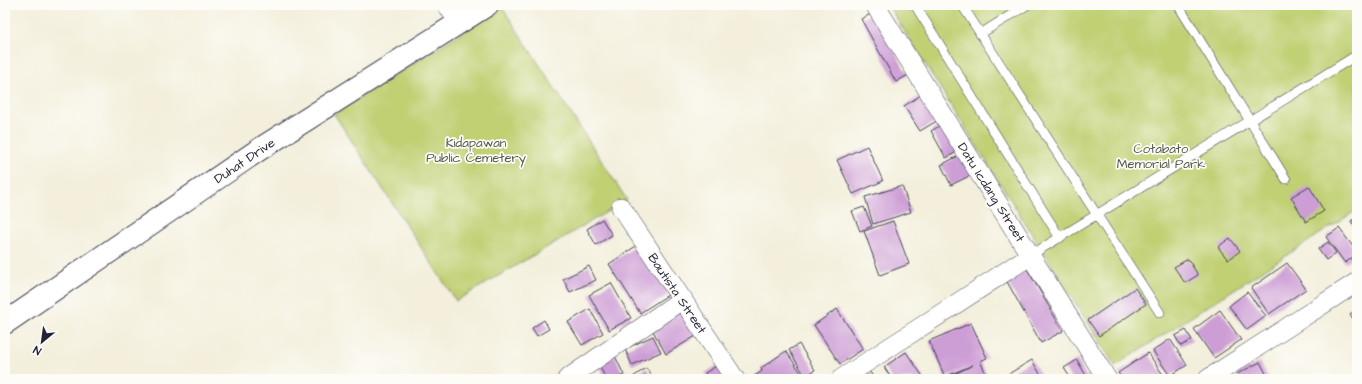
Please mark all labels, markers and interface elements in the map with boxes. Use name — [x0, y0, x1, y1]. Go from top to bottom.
street label: Duhat Drive — [211, 134, 279, 188]
park label: Kidapawan Public Cemetery — [426, 134, 526, 168]
street label: Datu Icdang Street — [952, 139, 1029, 247]
park label: Cotabato Memorial Park — [1117, 140, 1205, 173]
street label: Bautista Street — [644, 250, 711, 338]
north arrow — [22, 322, 62, 362]
text: N — [31, 342, 44, 359]

